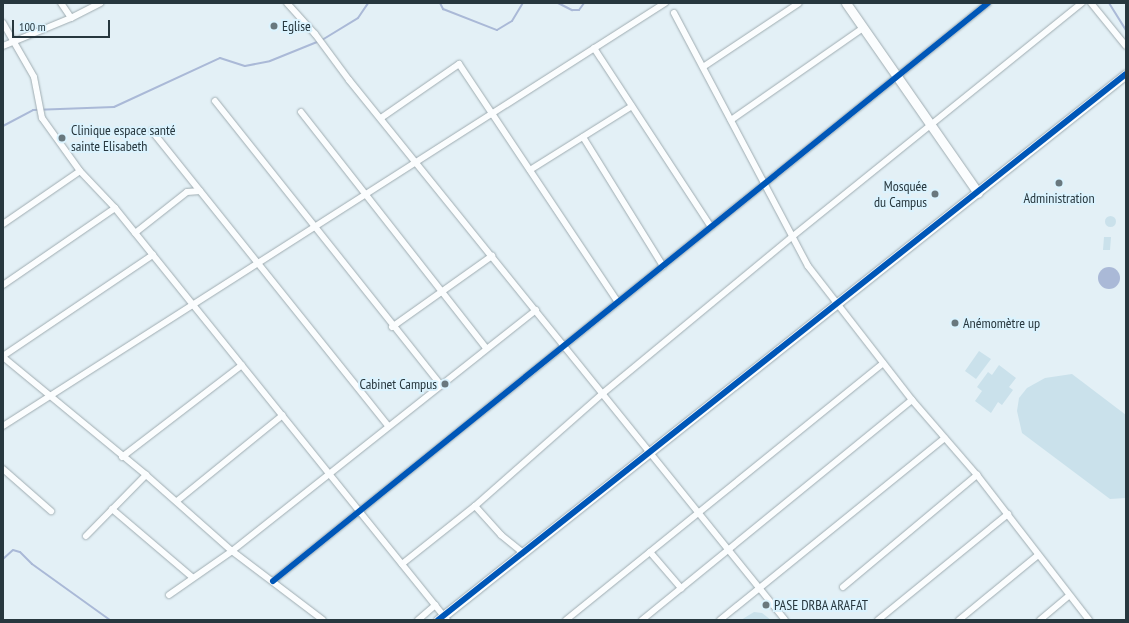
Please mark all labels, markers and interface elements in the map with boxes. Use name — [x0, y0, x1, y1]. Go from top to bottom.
scale bar — [14, 12, 112, 38]
place label: Eglise — [282, 18, 311, 34]
text: 100 m — [19, 19, 46, 34]
marker: Eglise — [269, 21, 279, 31]
place label: Clinique espace santé sainte Elisabeth — [71, 122, 175, 154]
marker: Clinique espace santé sainte Elisabeth — [56, 132, 68, 144]
place label: Mosquée du Campus — [874, 178, 927, 210]
marker: Administration — [1054, 178, 1064, 188]
marker: Mosquée du Campus — [930, 189, 940, 199]
place label: Administration — [1023, 190, 1095, 206]
place label: Anémomètre up — [963, 315, 1040, 331]
marker: Anémomètre up — [950, 318, 960, 328]
place label: Cabinet Campus — [359, 376, 437, 392]
marker: Cabinet Campus — [440, 379, 450, 389]
place label: PASE DRBA ARAFAT — [774, 597, 869, 613]
marker: PASE DRBA ARAFAT — [761, 600, 771, 610]

